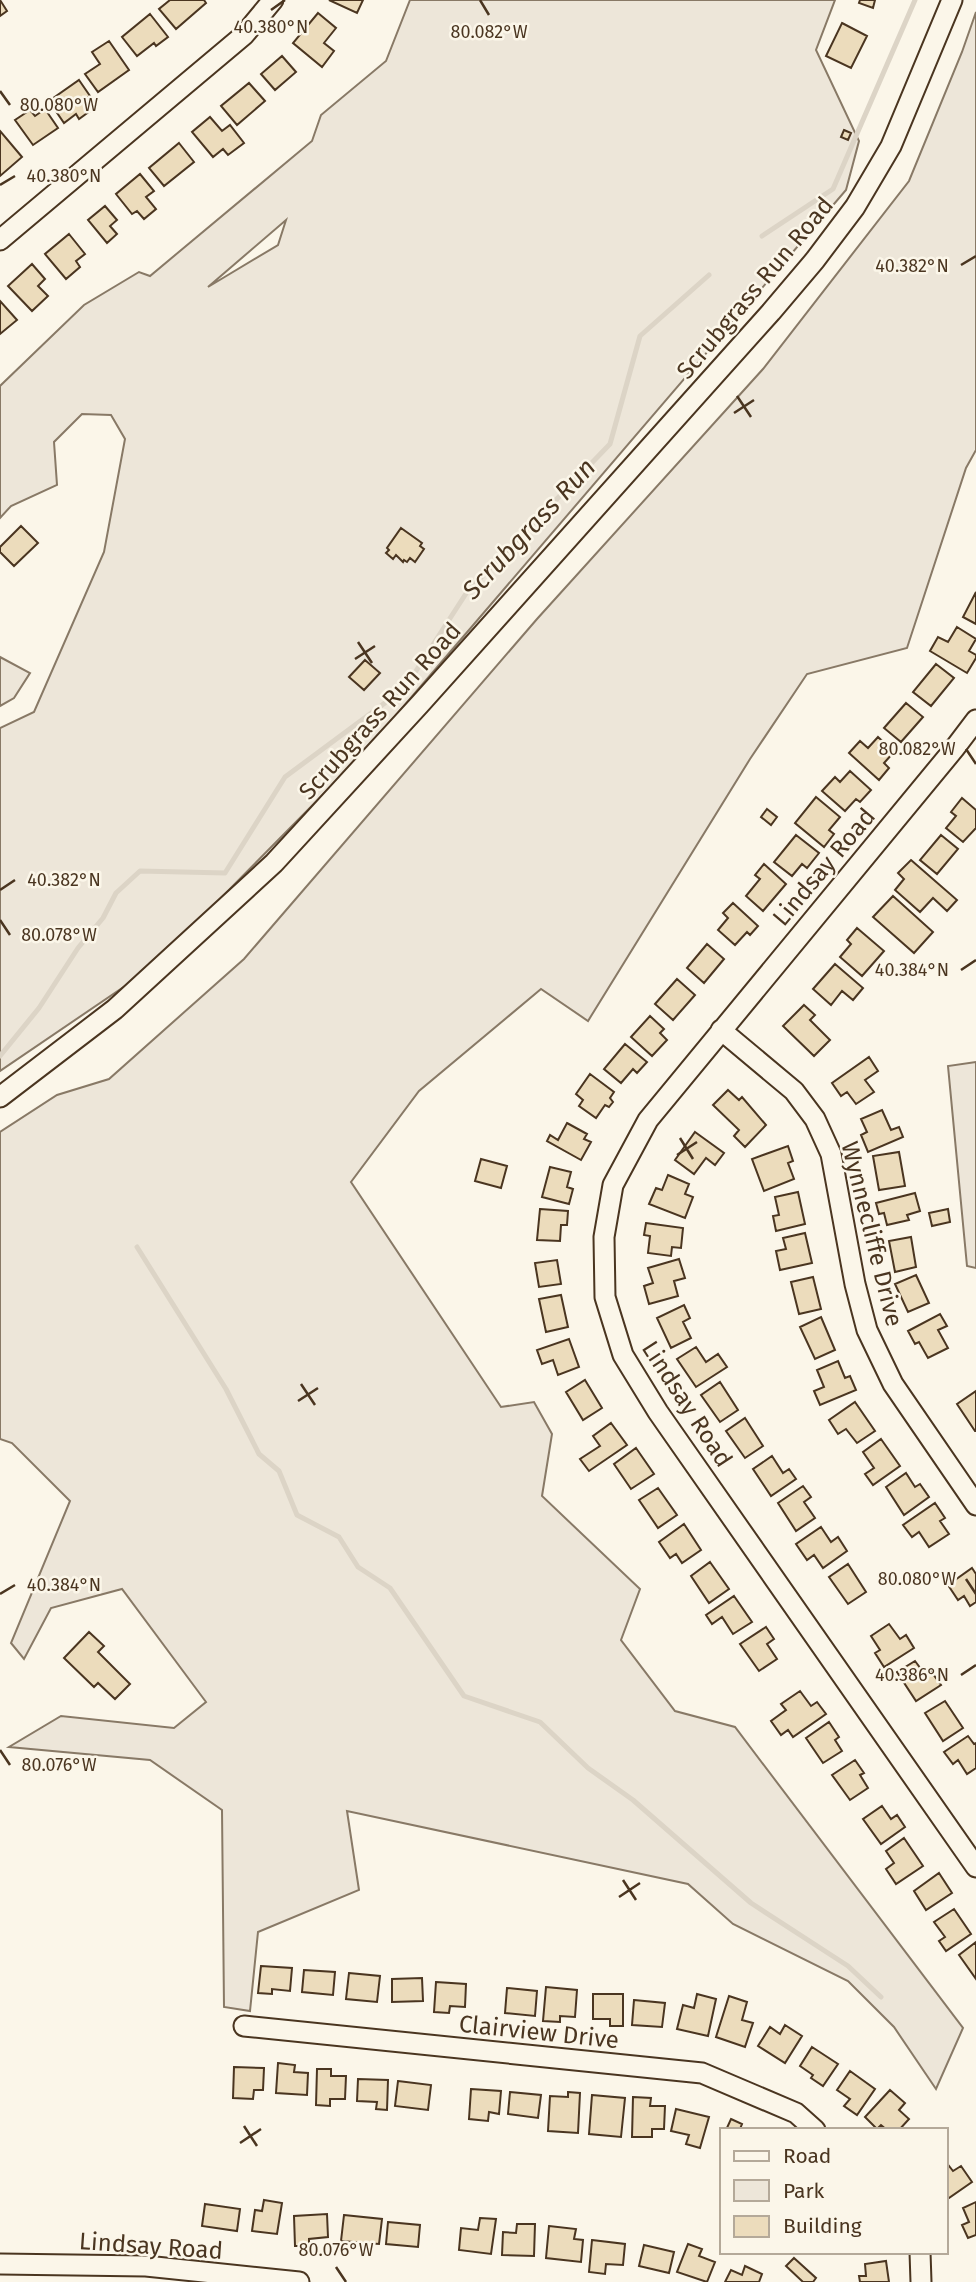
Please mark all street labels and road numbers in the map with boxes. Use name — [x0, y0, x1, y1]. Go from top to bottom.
street label: Scrubgrass Run Road — [671, 191, 839, 385]
street label: Scrubgrass Run Road — [293, 617, 467, 805]
street label: Lindsay Road — [767, 803, 881, 931]
street label: Wynnecliffe Drive — [835, 1139, 909, 1329]
street label: Lindsay Road — [636, 1336, 738, 1472]
street label: Clairview Drive — [458, 2010, 620, 2054]
street label: Lindsay Road — [78, 2227, 224, 2265]

